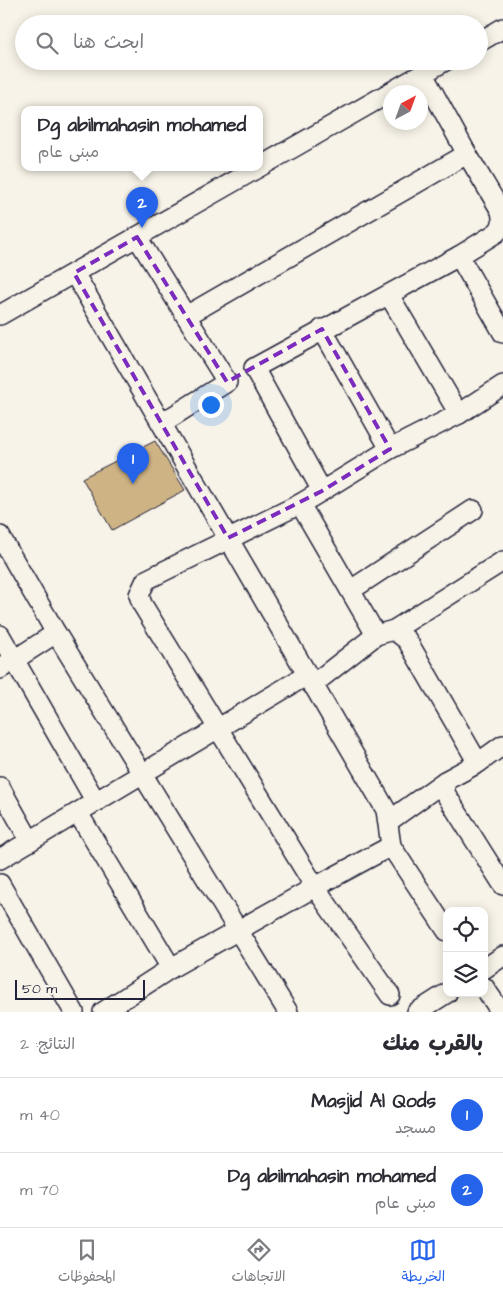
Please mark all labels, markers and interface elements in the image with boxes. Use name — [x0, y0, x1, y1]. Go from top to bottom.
search box — [15, 15, 488, 70]
icon: search — [33, 29, 61, 57]
text: ابحث هنا — [73, 29, 144, 56]
north arrow — [383, 85, 428, 130]
popup — [21, 106, 263, 171]
text: Dg abilmahasin mohamed — [38, 112, 246, 139]
text: مبنى عام — [38, 141, 99, 163]
pin: 2 — [126, 187, 158, 228]
your location — [198, 392, 224, 418]
pin: 1 — [117, 443, 149, 484]
map controls — [443, 907, 488, 997]
button: locate — [443, 907, 488, 952]
button: layers — [443, 952, 488, 997]
scale bar — [15, 977, 145, 1000]
text: 50 m — [22, 979, 57, 999]
text: بالقرب منك — [382, 1029, 483, 1058]
text: النتائج: 2 — [20, 1033, 75, 1055]
text: Masjid Al Qods — [311, 1088, 436, 1115]
text: 40 m — [20, 1104, 60, 1126]
text: 1 — [466, 1104, 468, 1126]
text: مسجد — [395, 1117, 436, 1139]
text: Dg abilmahasin mohamed — [228, 1163, 436, 1190]
text: 70 m — [20, 1179, 59, 1201]
text: 2 — [462, 1179, 472, 1201]
text: مبنى عام — [375, 1192, 436, 1214]
tab: المحفوظات — [58, 1236, 116, 1289]
tab: الاتجاهات — [231, 1236, 286, 1289]
tab: الخريطة — [401, 1236, 445, 1289]

